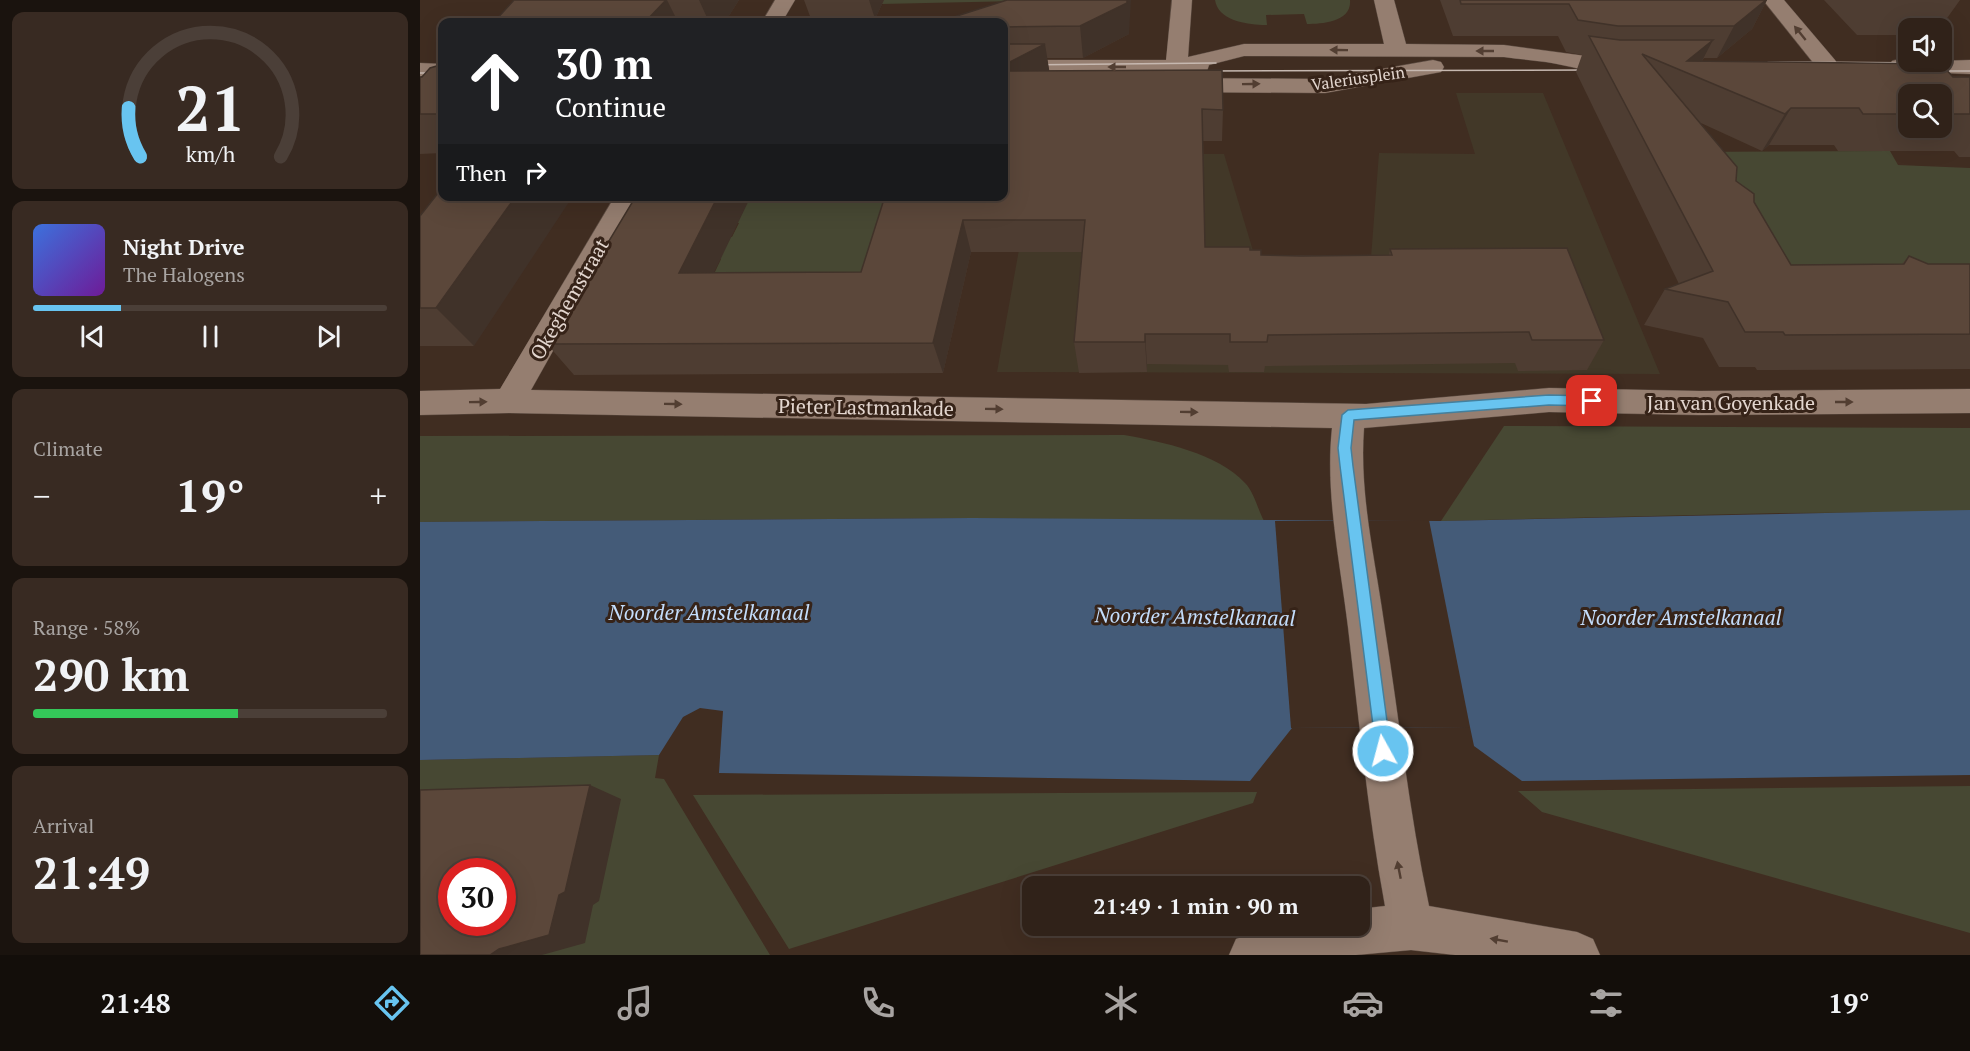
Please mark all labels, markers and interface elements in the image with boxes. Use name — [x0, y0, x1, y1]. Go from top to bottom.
map controls — [1898, 18, 1952, 138]
button: sound — [1898, 18, 1952, 72]
one-way arrow — [1793, 25, 1806, 41]
text: 30 m — [555, 35, 653, 91]
icon: ahead — [456, 42, 534, 120]
one-way arrow — [1329, 46, 1348, 55]
one-way arrow — [1476, 46, 1495, 56]
street label: Valeriusplein — [1310, 61, 1407, 95]
one-way arrow — [1108, 62, 1127, 72]
text: 21 — [175, 66, 245, 149]
one-way arrow — [1241, 79, 1260, 89]
button: search — [1898, 84, 1952, 138]
text: Continue — [555, 89, 666, 125]
text: km/h — [185, 141, 235, 169]
icon: right — [519, 156, 552, 189]
text: Then — [456, 158, 507, 187]
text: Night Drive — [123, 232, 245, 261]
street label: Okeghemstraat — [523, 233, 615, 365]
text: The Halogens — [123, 261, 245, 288]
icon: previous — [76, 320, 109, 353]
icon: pause — [194, 320, 227, 353]
icon: next — [312, 320, 345, 353]
pin — [1566, 375, 1617, 426]
icon: arrive — [1575, 384, 1608, 417]
street label: Jan van Goyenkade — [1647, 389, 1815, 416]
street label: Pieter Lastmankade — [778, 392, 954, 422]
one-way arrow — [469, 397, 488, 407]
one-way arrow — [1834, 397, 1853, 407]
one-way arrow — [664, 399, 683, 409]
one-way arrow — [985, 404, 1004, 413]
one-way arrow — [1180, 408, 1199, 417]
text: Climate — [33, 435, 103, 462]
text: 19° — [175, 465, 245, 525]
text: − — [33, 474, 51, 517]
text: + — [369, 474, 387, 517]
water label: Noorder Amstelkanaal — [608, 598, 810, 626]
water label: Noorder Amstelkanaal — [1093, 600, 1296, 632]
water label: Noorder Amstelkanaal — [1580, 603, 1782, 631]
text: Range · 58% — [33, 614, 140, 641]
text: 290 km — [33, 644, 189, 704]
position arrow — [1351, 719, 1415, 783]
text: Arrival — [33, 812, 94, 839]
text: 21:49 — [33, 842, 150, 902]
speed limit sign: 30 — [438, 858, 516, 936]
one-way arrow — [1394, 860, 1403, 879]
text: 21:49 · 1 min · 90 m — [1093, 891, 1299, 920]
one-way arrow — [1489, 935, 1508, 944]
icon: directions — [371, 982, 413, 1024]
icon: music — [614, 982, 656, 1024]
icon: phone — [857, 982, 899, 1024]
icon: climate — [1100, 982, 1142, 1024]
icon: car — [1342, 982, 1384, 1024]
icon: filters — [1585, 982, 1627, 1024]
text: 21:48 — [100, 985, 171, 1021]
text: 19° — [1828, 985, 1870, 1021]

